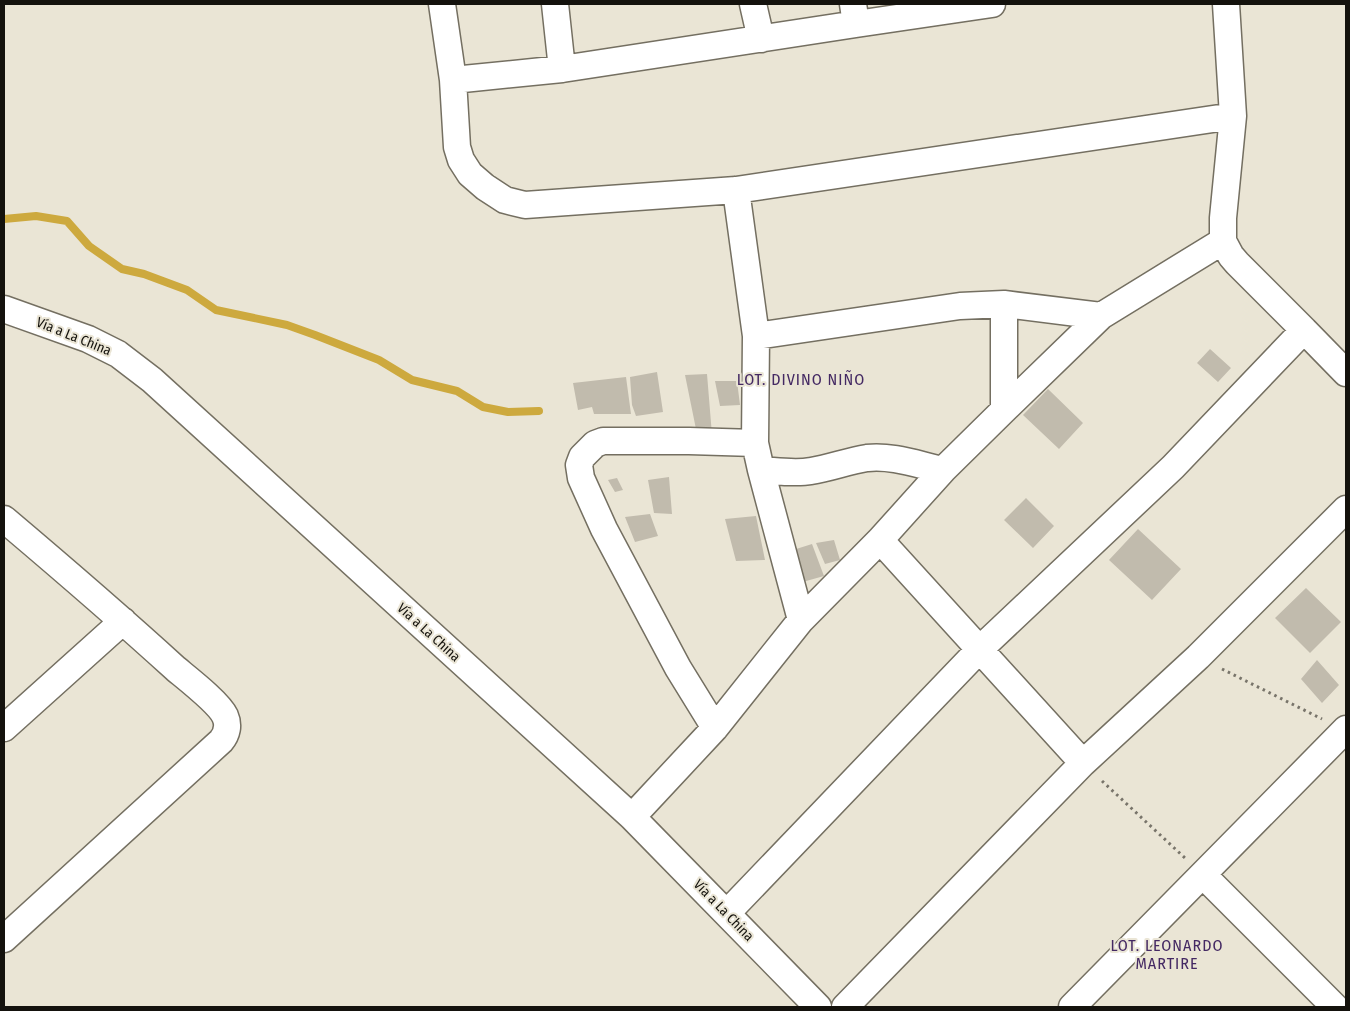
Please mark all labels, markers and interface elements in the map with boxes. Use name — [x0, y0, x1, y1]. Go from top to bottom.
street label: Vía a La China — [34, 314, 114, 359]
district label: LOT. DIVINO NIÑO — [737, 370, 865, 389]
street label: Vía a La China — [393, 599, 464, 665]
street label: Vía a La China — [690, 876, 757, 945]
district label: LOT. LEONARDO MARTIRE — [1110, 936, 1224, 973]

